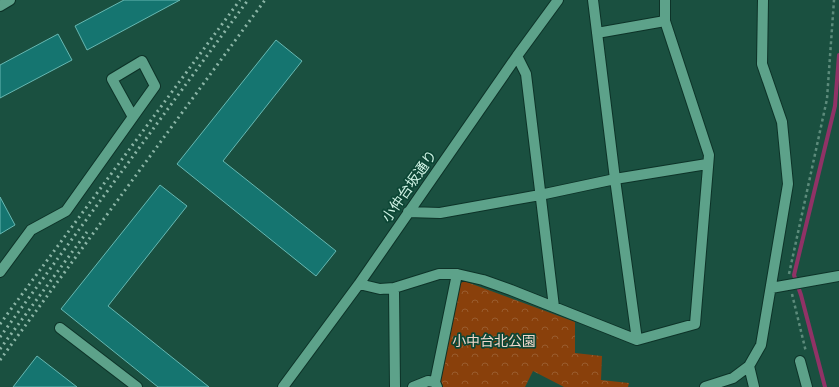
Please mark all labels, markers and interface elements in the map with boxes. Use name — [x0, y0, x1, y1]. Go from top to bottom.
street label: 小仲台坂通り — [378, 146, 440, 226]
park label: 小中台北公園 — [452, 332, 536, 350]

